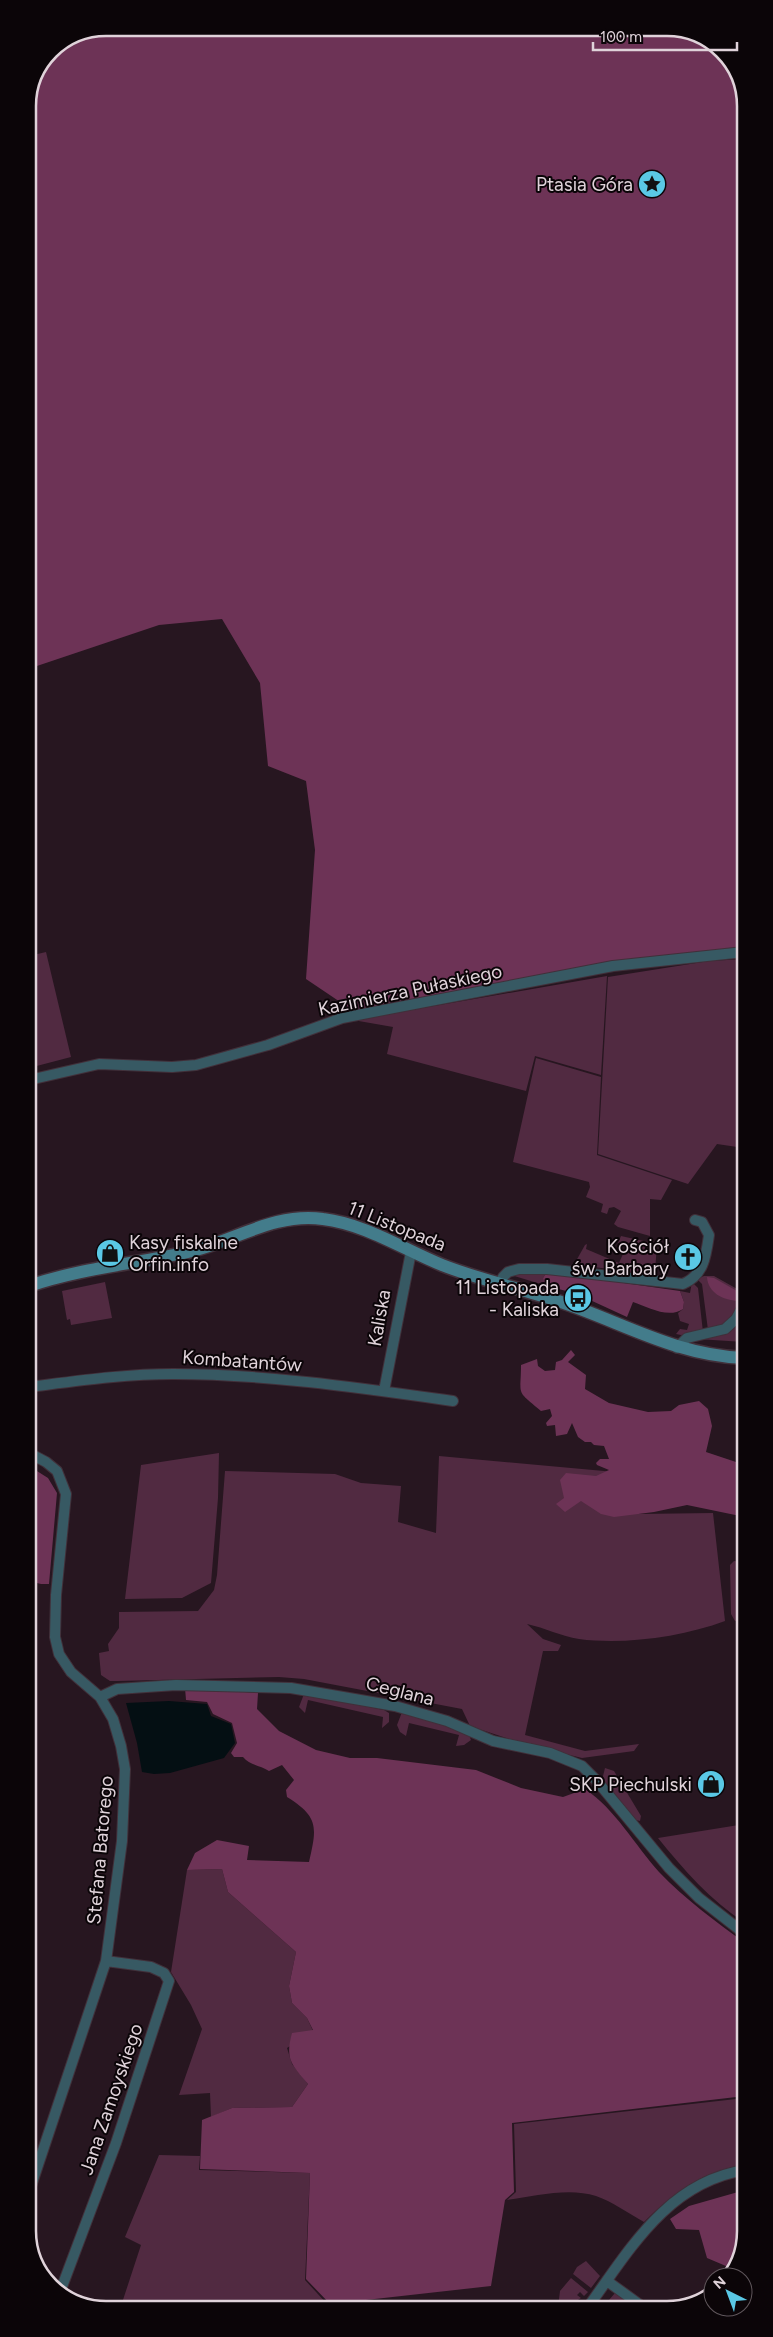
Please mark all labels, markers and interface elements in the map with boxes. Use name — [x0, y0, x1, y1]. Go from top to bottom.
scale bar — [593, 20, 737, 52]
text: 100 m — [600, 28, 642, 46]
place icon: Ptasia Góra — [637, 169, 667, 199]
place label: Ptasia Góra — [536, 173, 633, 196]
street label: Kazimierza Pułaskiego — [316, 959, 504, 1021]
street label: 11 Listopada — [345, 1196, 449, 1256]
place label: Kasy fiskalne Orfin.info — [129, 1231, 238, 1276]
place label: Kościół św. Barbary — [572, 1235, 670, 1280]
shop icon: Kasy fiskalne Orfin.info — [95, 1238, 125, 1268]
church icon: Kościół św. Barbary — [673, 1242, 703, 1272]
place label: 11 Listopada - Kaliska — [456, 1276, 559, 1321]
bus stop icon: 11 Listopada - Kaliska — [563, 1283, 593, 1313]
street label: Kaliska — [363, 1288, 395, 1348]
street label: Kombatantów — [182, 1345, 303, 1377]
street label: Ceglana — [364, 1671, 436, 1711]
shop icon: SKP Piechulski — [696, 1769, 726, 1799]
place label: SKP Piechulski — [569, 1773, 692, 1796]
street label: Stefana Batorego — [82, 1775, 118, 1925]
street label: Jana Zamoyskiego — [74, 2020, 148, 2178]
north arrow — [703, 2267, 753, 2317]
text: N — [710, 2273, 729, 2293]

